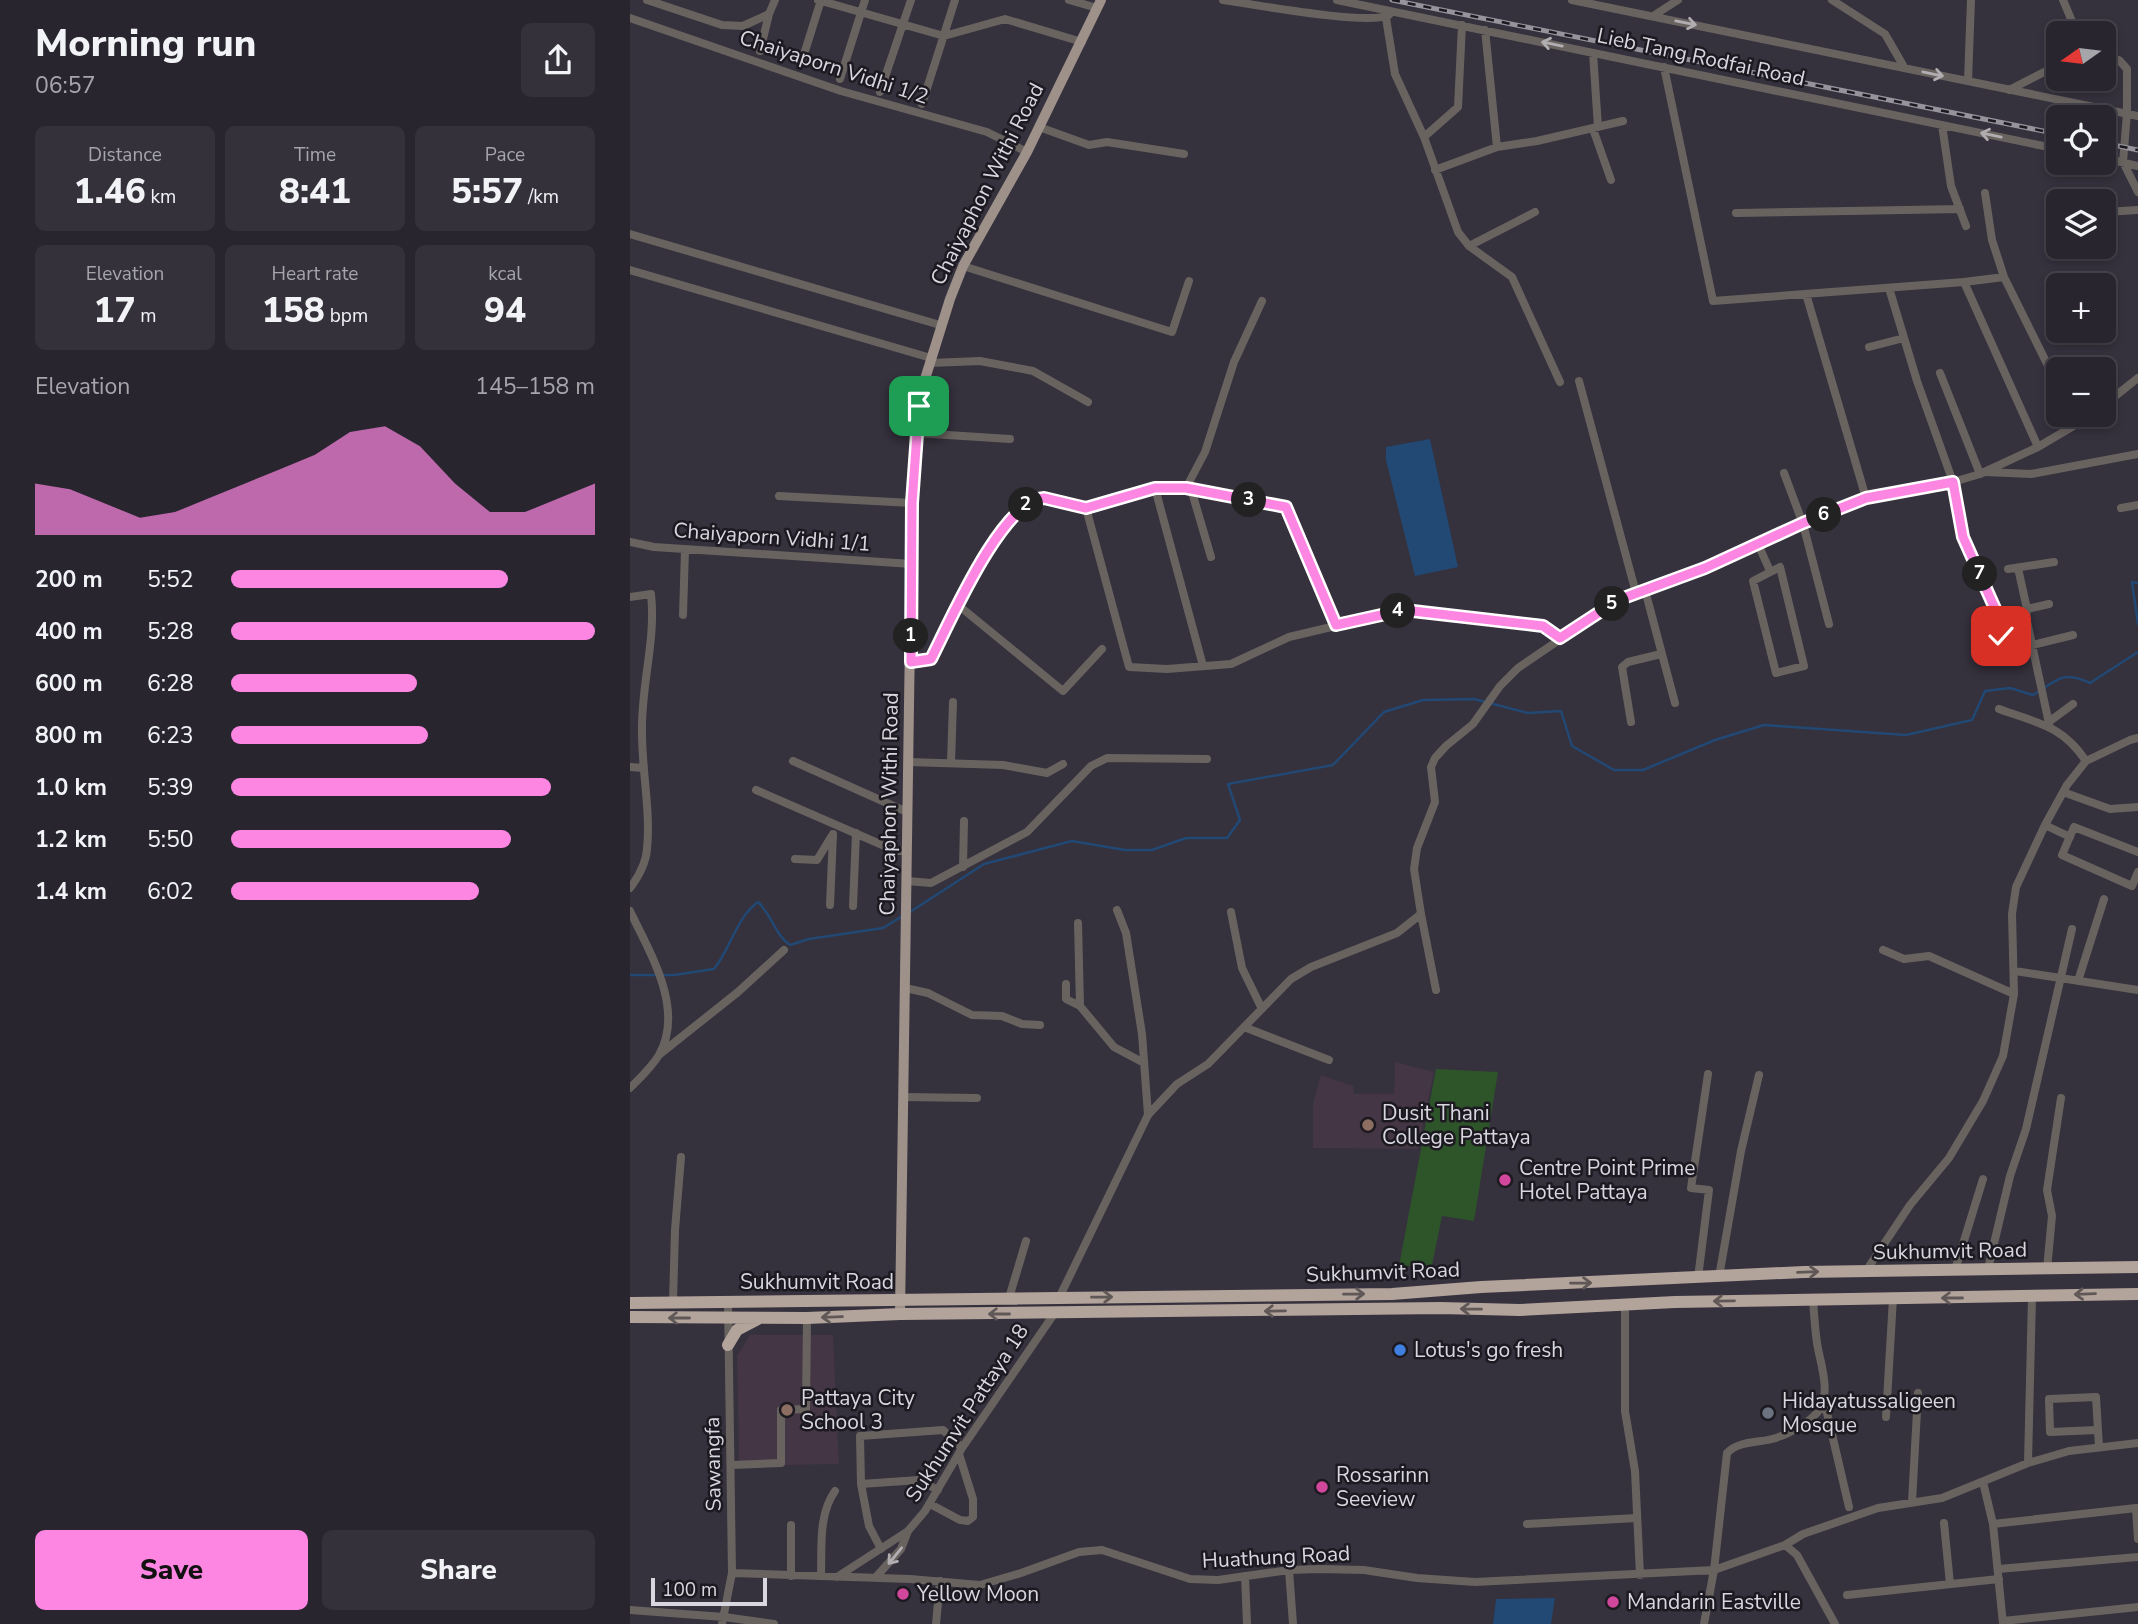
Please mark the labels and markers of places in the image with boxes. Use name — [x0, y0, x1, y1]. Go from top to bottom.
pin — [889, 376, 949, 436]
pin: 3 — [1232, 482, 1266, 518]
pin: 2 — [1008, 488, 1044, 522]
pin: 6 — [1806, 498, 1842, 532]
pin: 7 — [1962, 556, 1998, 592]
pin: 5 — [1594, 586, 1630, 622]
pin: 4 — [1380, 594, 1416, 628]
pin — [1971, 606, 2031, 666]
pin: 1 — [894, 618, 928, 654]
place label: Dusit Thani College Pattaya — [1382, 1099, 1531, 1151]
marker: Dusit Thani College Pattaya — [1360, 1117, 1376, 1133]
place label: Centre Point Prime Hotel Pattaya — [1519, 1154, 1695, 1206]
marker: Centre Point Prime Hotel Pattaya — [1497, 1172, 1513, 1188]
place label: Lotus's go fresh — [1414, 1336, 1563, 1364]
marker: Lotus's go fresh — [1392, 1342, 1408, 1358]
place label: Pattaya City School 3 — [801, 1384, 915, 1436]
place label: Hidayatussaligeen Mosque — [1782, 1387, 1956, 1439]
marker: Pattaya City School 3 — [779, 1402, 795, 1418]
marker: Hidayatussaligeen Mosque — [1760, 1405, 1776, 1421]
place label: Rossarinn Seeview — [1336, 1461, 1429, 1513]
marker: Rossarinn Seeview — [1314, 1479, 1330, 1495]
place label: Yellow Moon — [916, 1580, 1039, 1608]
marker: Yellow Moon — [895, 1586, 911, 1602]
place label: Mandarin Eastville — [1627, 1588, 1801, 1616]
marker: Mandarin Eastville — [1605, 1594, 1621, 1610]

